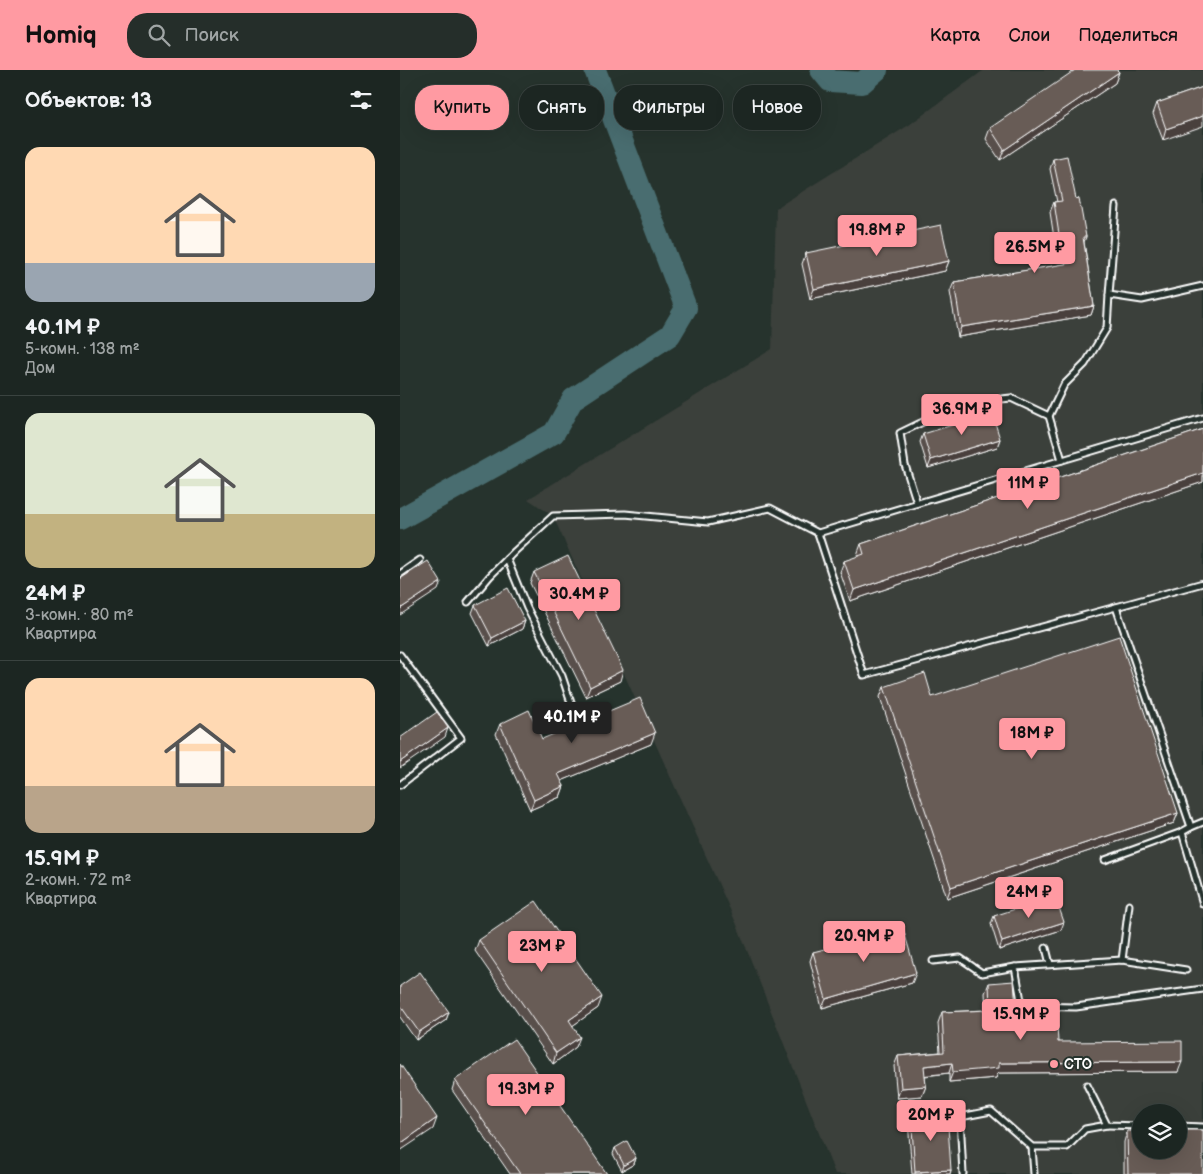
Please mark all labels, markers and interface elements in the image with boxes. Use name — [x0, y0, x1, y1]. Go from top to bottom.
search box — [127, 13, 477, 58]
text: Homiq — [25, 21, 97, 50]
icon: search — [145, 21, 173, 49]
text: Поиск — [185, 24, 239, 47]
text: Карта — [930, 25, 980, 46]
text: Слои — [1008, 25, 1050, 46]
text: Поделиться — [1078, 25, 1178, 46]
chip: Купить — [415, 85, 509, 130]
chip: Снять — [519, 85, 604, 130]
chip: Фильтры — [614, 85, 723, 130]
chip: Новое — [733, 85, 821, 130]
icon: filters — [347, 86, 375, 114]
text: Объектов: 13 — [25, 88, 152, 113]
icon: home — [155, 180, 245, 270]
pin: 19.8M ₽ — [831, 214, 923, 257]
text: 19.8M ₽ — [849, 221, 905, 240]
pin: 26.5M ₽ — [989, 232, 1081, 274]
text: 26.5M ₽ — [1005, 238, 1065, 257]
text: 40.1M ₽ — [25, 315, 100, 340]
text: 5-комн. · 138 m² — [25, 340, 140, 359]
text: Дом — [25, 359, 55, 378]
pin: 36.9M ₽ — [916, 394, 1008, 436]
text: 36.9M ₽ — [932, 400, 992, 419]
icon: home — [155, 445, 245, 535]
pin: 11M ₽ — [993, 468, 1063, 510]
text: 11M ₽ — [1008, 474, 1048, 493]
pin: 30.4M ₽ — [533, 578, 625, 621]
text: 24M ₽ — [25, 581, 85, 606]
text: 30.4M ₽ — [549, 585, 609, 604]
text: 3-комн. · 80 m² — [25, 606, 134, 625]
text: Квартира — [25, 625, 97, 644]
pin: 40.1M ₽ — [526, 702, 618, 744]
text: 40.1M ₽ — [543, 708, 601, 727]
icon: home — [155, 710, 245, 800]
pin: 18M ₽ — [997, 718, 1067, 760]
text: 18M ₽ — [1010, 724, 1054, 743]
text: 15.9M ₽ — [25, 846, 99, 871]
text: 2-комн. · 72 m² — [25, 871, 131, 890]
pin: 24M ₽ — [994, 876, 1064, 919]
text: 24M ₽ — [1006, 883, 1052, 902]
text: Квартира — [25, 890, 97, 909]
pin: 20.9M ₽ — [818, 920, 910, 963]
text: 20.9M ₽ — [834, 927, 894, 946]
pin: 23M ₽ — [507, 930, 577, 973]
text: 23M ₽ — [519, 937, 565, 956]
pin: 15.9M ₽ — [975, 998, 1067, 1041]
text: 15.9M ₽ — [993, 1005, 1049, 1024]
place label: СТО — [1064, 1056, 1092, 1073]
marker: СТО — [1048, 1058, 1060, 1070]
pin: 19.3M ₽ — [480, 1074, 572, 1116]
text: 19.3M ₽ — [498, 1080, 554, 1099]
pin: 20M ₽ — [896, 1100, 966, 1142]
map controls — [1132, 1104, 1187, 1159]
button: layers — [1132, 1104, 1187, 1159]
text: 20M ₽ — [908, 1106, 954, 1125]

